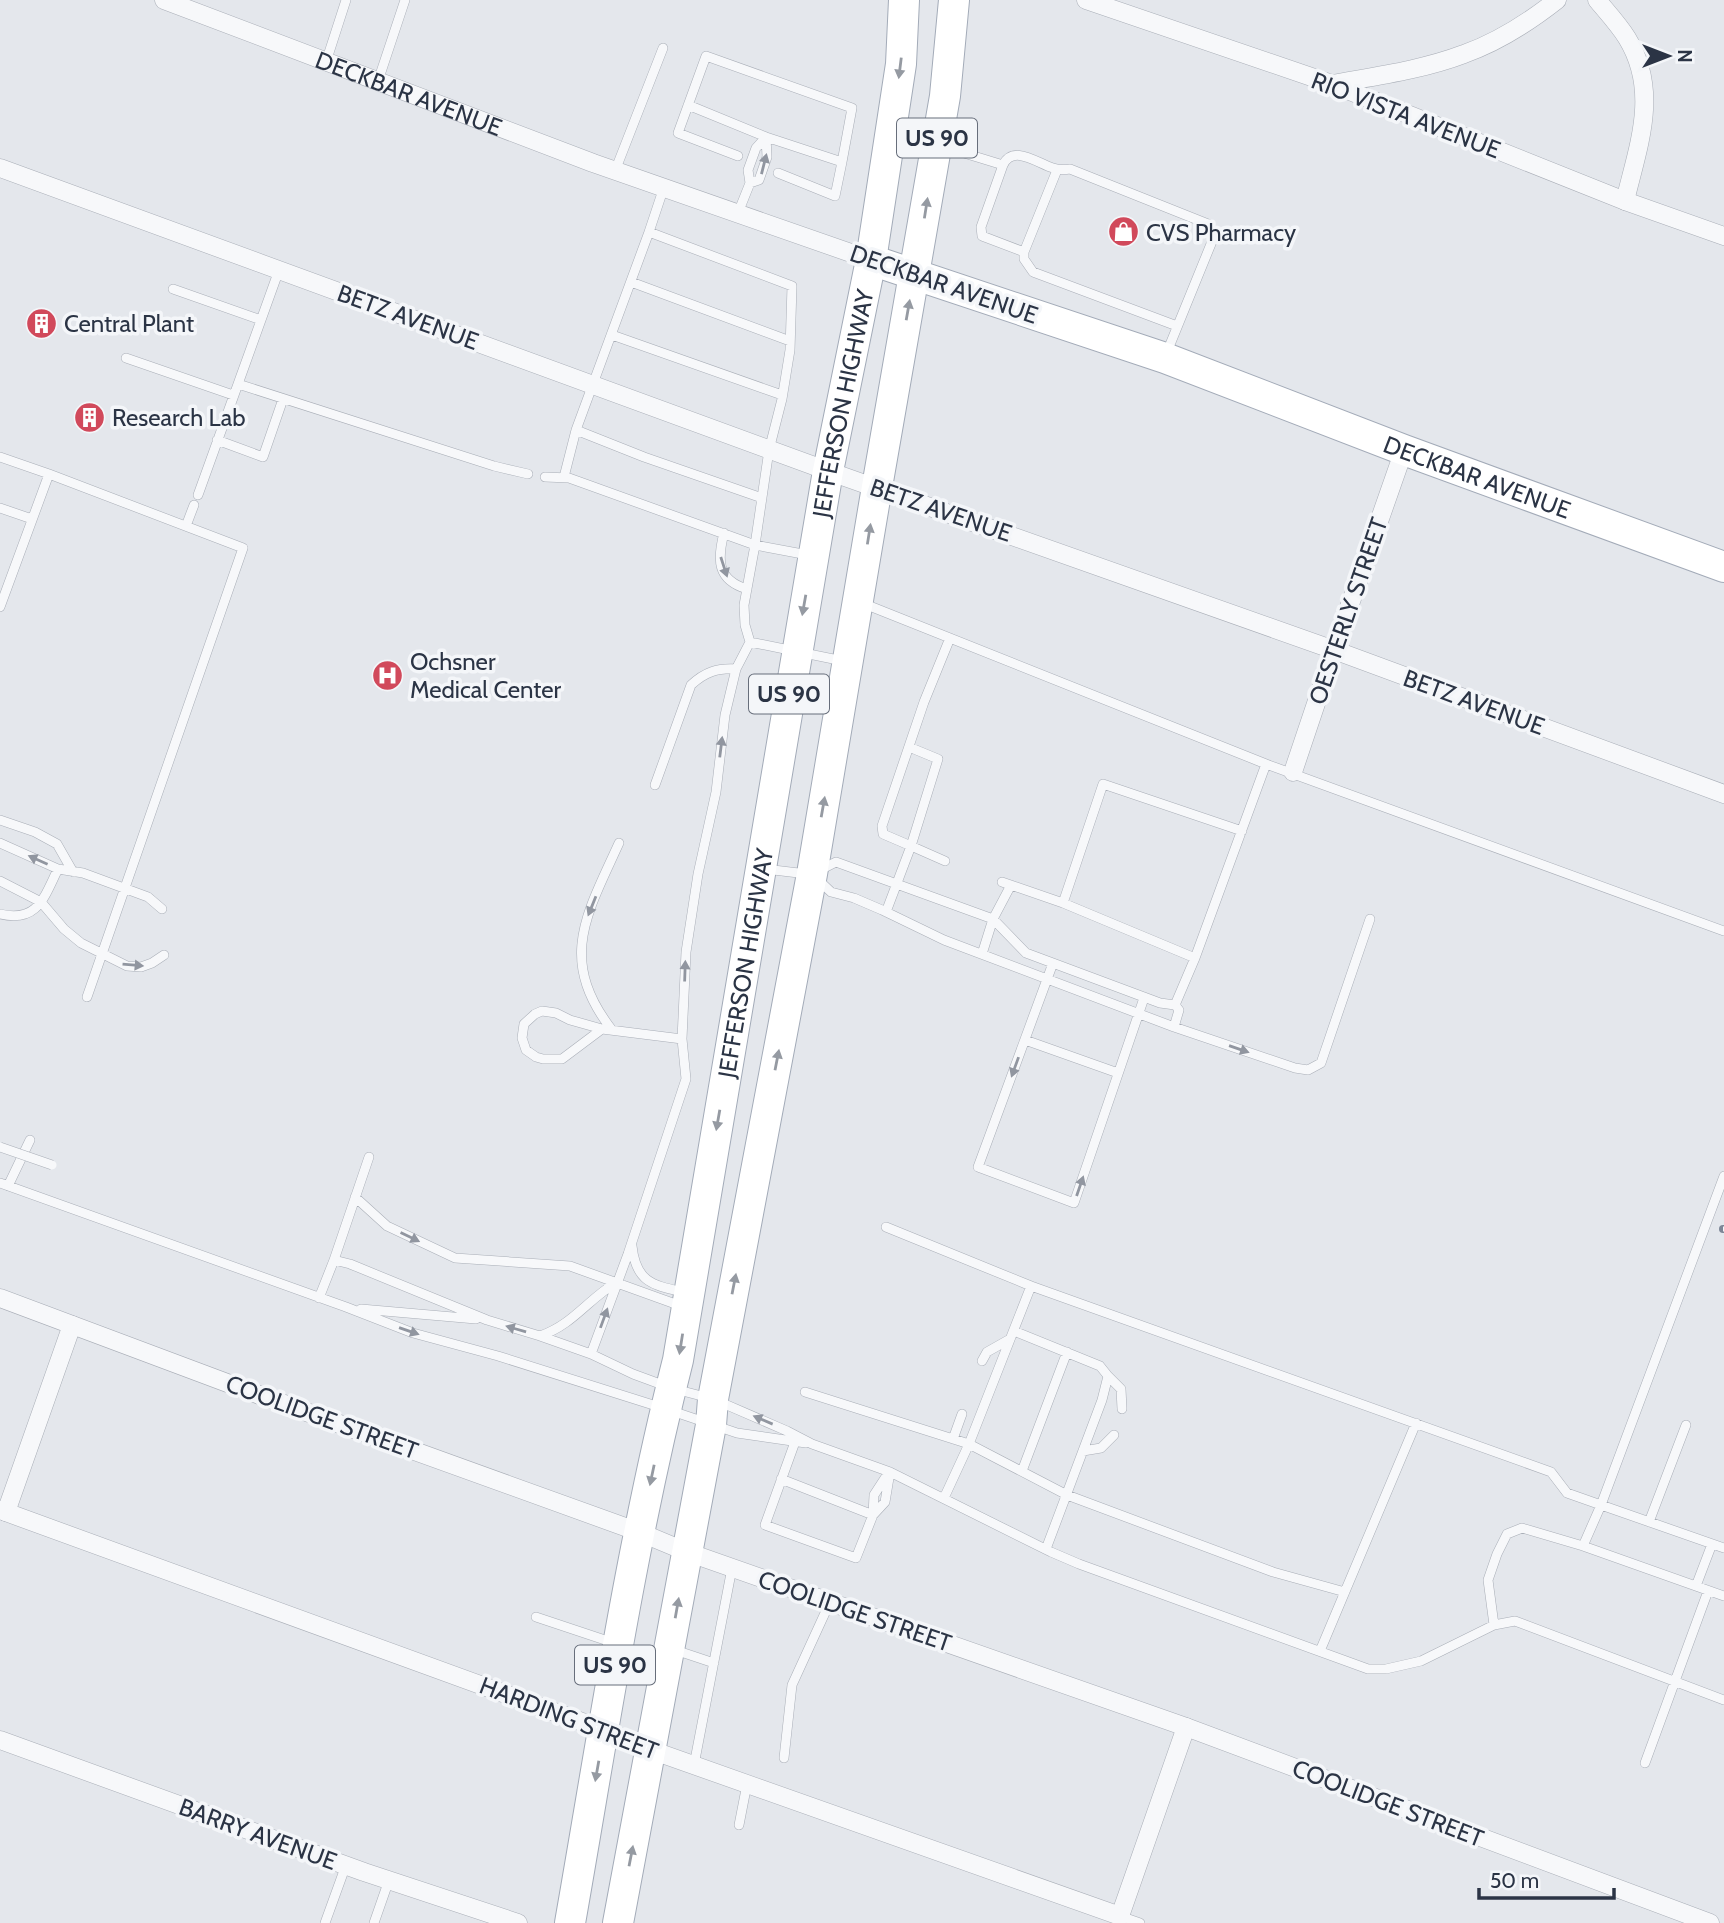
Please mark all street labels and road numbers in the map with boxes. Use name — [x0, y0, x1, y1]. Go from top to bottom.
street label: DECKBAR AVENUE — [312, 45, 506, 142]
street label: RIO VISTA AVENUE — [1307, 66, 1505, 164]
road number: US 90 — [897, 119, 977, 158]
street label: DECKBAR AVENUE — [846, 238, 1042, 330]
street label: BETZ AVENUE — [333, 278, 483, 356]
street label: JEFFERSON HIGHWAY — [806, 286, 879, 521]
street label: DECKBAR AVENUE — [1380, 429, 1575, 524]
street label: BETZ AVENUE — [866, 472, 1016, 548]
street label: OESTERLY STREET — [1302, 514, 1394, 708]
street label: BETZ AVENUE — [1399, 663, 1549, 741]
road number: US 90 — [749, 674, 829, 714]
street label: JEFFERSON HIGHWAY — [711, 846, 779, 1081]
street label: COOLIDGE STREET — [222, 1369, 422, 1465]
street label: COOLIDGE STREET — [755, 1564, 956, 1658]
road number: US 90 — [575, 1646, 655, 1684]
street label: HARDING STREET — [476, 1671, 663, 1765]
street label: COOLIDGE STREET — [1288, 1753, 1488, 1853]
street label: BARRY AVENUE — [175, 1792, 341, 1876]

